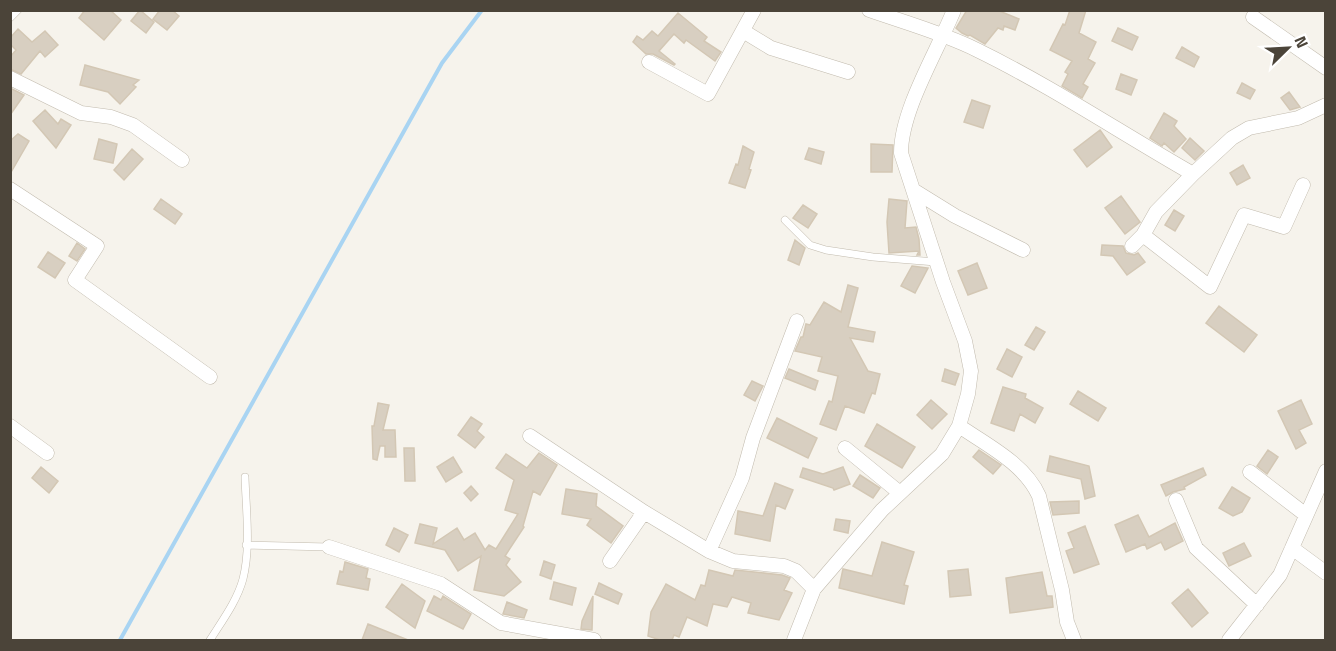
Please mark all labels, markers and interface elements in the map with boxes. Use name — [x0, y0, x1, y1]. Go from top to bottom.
north arrow — [1258, 18, 1318, 78]
text: N — [1288, 32, 1315, 52]

